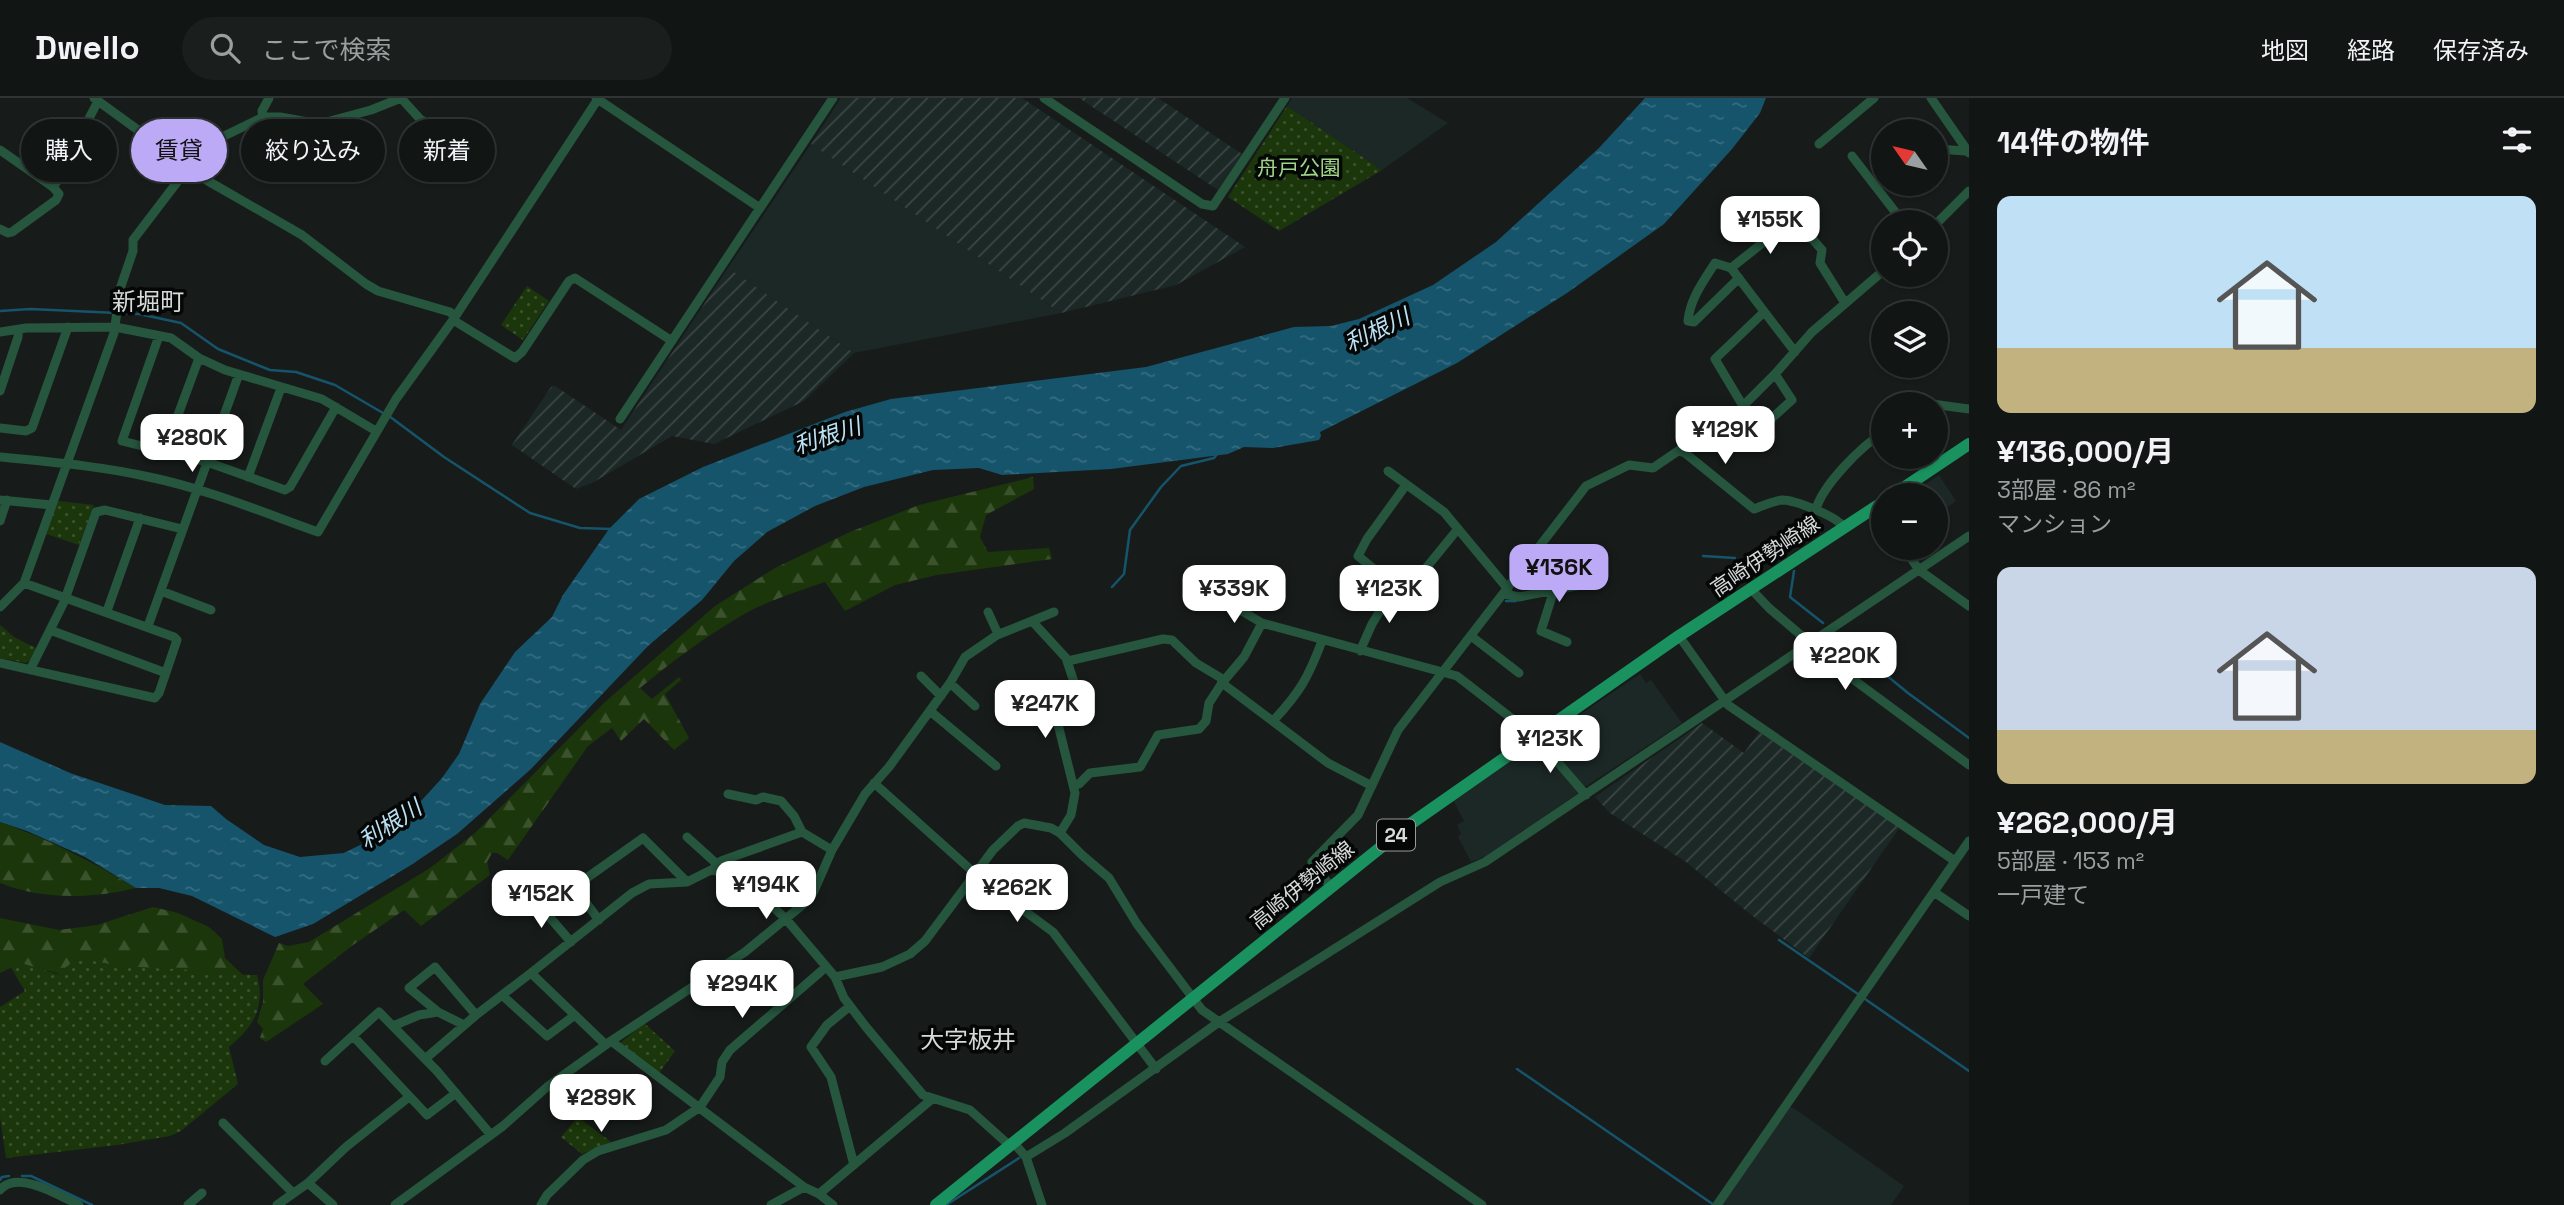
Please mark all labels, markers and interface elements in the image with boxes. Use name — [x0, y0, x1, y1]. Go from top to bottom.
search box — [182, 17, 672, 80]
text: Dwello — [35, 27, 140, 69]
icon: search — [206, 29, 244, 67]
text: ここで検索 — [262, 33, 392, 67]
text: 地図 — [2261, 35, 2309, 66]
text: 経路 — [2347, 35, 2395, 66]
text: 保存済み — [2433, 35, 2529, 66]
chip: 購入 — [21, 119, 117, 182]
chip: 賃貸 — [131, 119, 227, 182]
chip: 絞り込み — [241, 119, 385, 182]
chip: 新着 — [399, 119, 495, 182]
north arrow — [1871, 119, 1948, 196]
map controls — [1871, 119, 1948, 560]
icon: filters — [2498, 121, 2536, 159]
text: 14件の物件 — [1997, 123, 2150, 162]
park label: 舟戸公園 — [1257, 154, 1341, 181]
pin: ¥155K — [1721, 197, 1819, 256]
text: ¥155K — [1737, 204, 1803, 234]
button: locate — [1871, 210, 1948, 287]
icon: home — [2204, 242, 2330, 368]
district label: 新堀町 — [112, 286, 184, 317]
water label: 利根川 — [1339, 300, 1417, 359]
button: layers — [1871, 301, 1948, 378]
button: + — [1871, 392, 1948, 469]
pin: ¥129K — [1676, 406, 1774, 466]
water label: 利根川 — [790, 410, 867, 461]
pin: ¥280K — [143, 414, 241, 474]
text: ¥129K — [1692, 414, 1758, 444]
text: ¥280K — [156, 422, 228, 452]
text: ¥136,000/月 — [1997, 432, 2174, 471]
text: 3部屋 · 86 m² — [1997, 475, 2136, 505]
button: − — [1871, 483, 1948, 560]
text: マンション — [1997, 509, 2112, 539]
street label: 高崎伊勢崎線 — [1705, 510, 1825, 602]
pin: ¥136K — [1510, 545, 1608, 604]
text: ¥136K — [1525, 552, 1593, 582]
pin: ¥339K — [1185, 566, 1283, 625]
pin: ¥123K — [1340, 566, 1438, 625]
text: ¥339K — [1199, 573, 1269, 603]
text: ¥123K — [1356, 573, 1422, 603]
icon: home — [2204, 613, 2330, 739]
pin: ¥220K — [1796, 632, 1894, 692]
text: ¥220K — [1810, 640, 1880, 670]
pin: ¥247K — [996, 680, 1094, 740]
text: ¥247K — [1011, 688, 1079, 718]
pin: ¥123K — [1501, 716, 1599, 775]
text: ¥123K — [1517, 723, 1583, 753]
water label: 利根川 — [353, 791, 430, 855]
text: ¥262,000/月 — [1997, 803, 2178, 842]
road number: 24 — [1377, 820, 1415, 850]
street label: 高崎伊勢崎線 — [1245, 835, 1359, 935]
text: 5部屋 · 153 m² — [1997, 846, 2144, 876]
pin: ¥194K — [717, 862, 815, 921]
pin: ¥262K — [968, 864, 1066, 924]
text: ¥194K — [732, 869, 800, 899]
pin: ¥152K — [492, 870, 590, 930]
text: ¥262K — [982, 872, 1052, 902]
text: ¥152K — [508, 878, 574, 908]
text: 一戸建て — [1997, 880, 2089, 910]
pin: ¥294K — [693, 960, 791, 1020]
text: ¥294K — [706, 968, 778, 998]
district label: 大字板井 — [920, 1024, 1016, 1055]
pin: ¥289K — [552, 1074, 650, 1134]
text: ¥289K — [566, 1082, 636, 1112]

